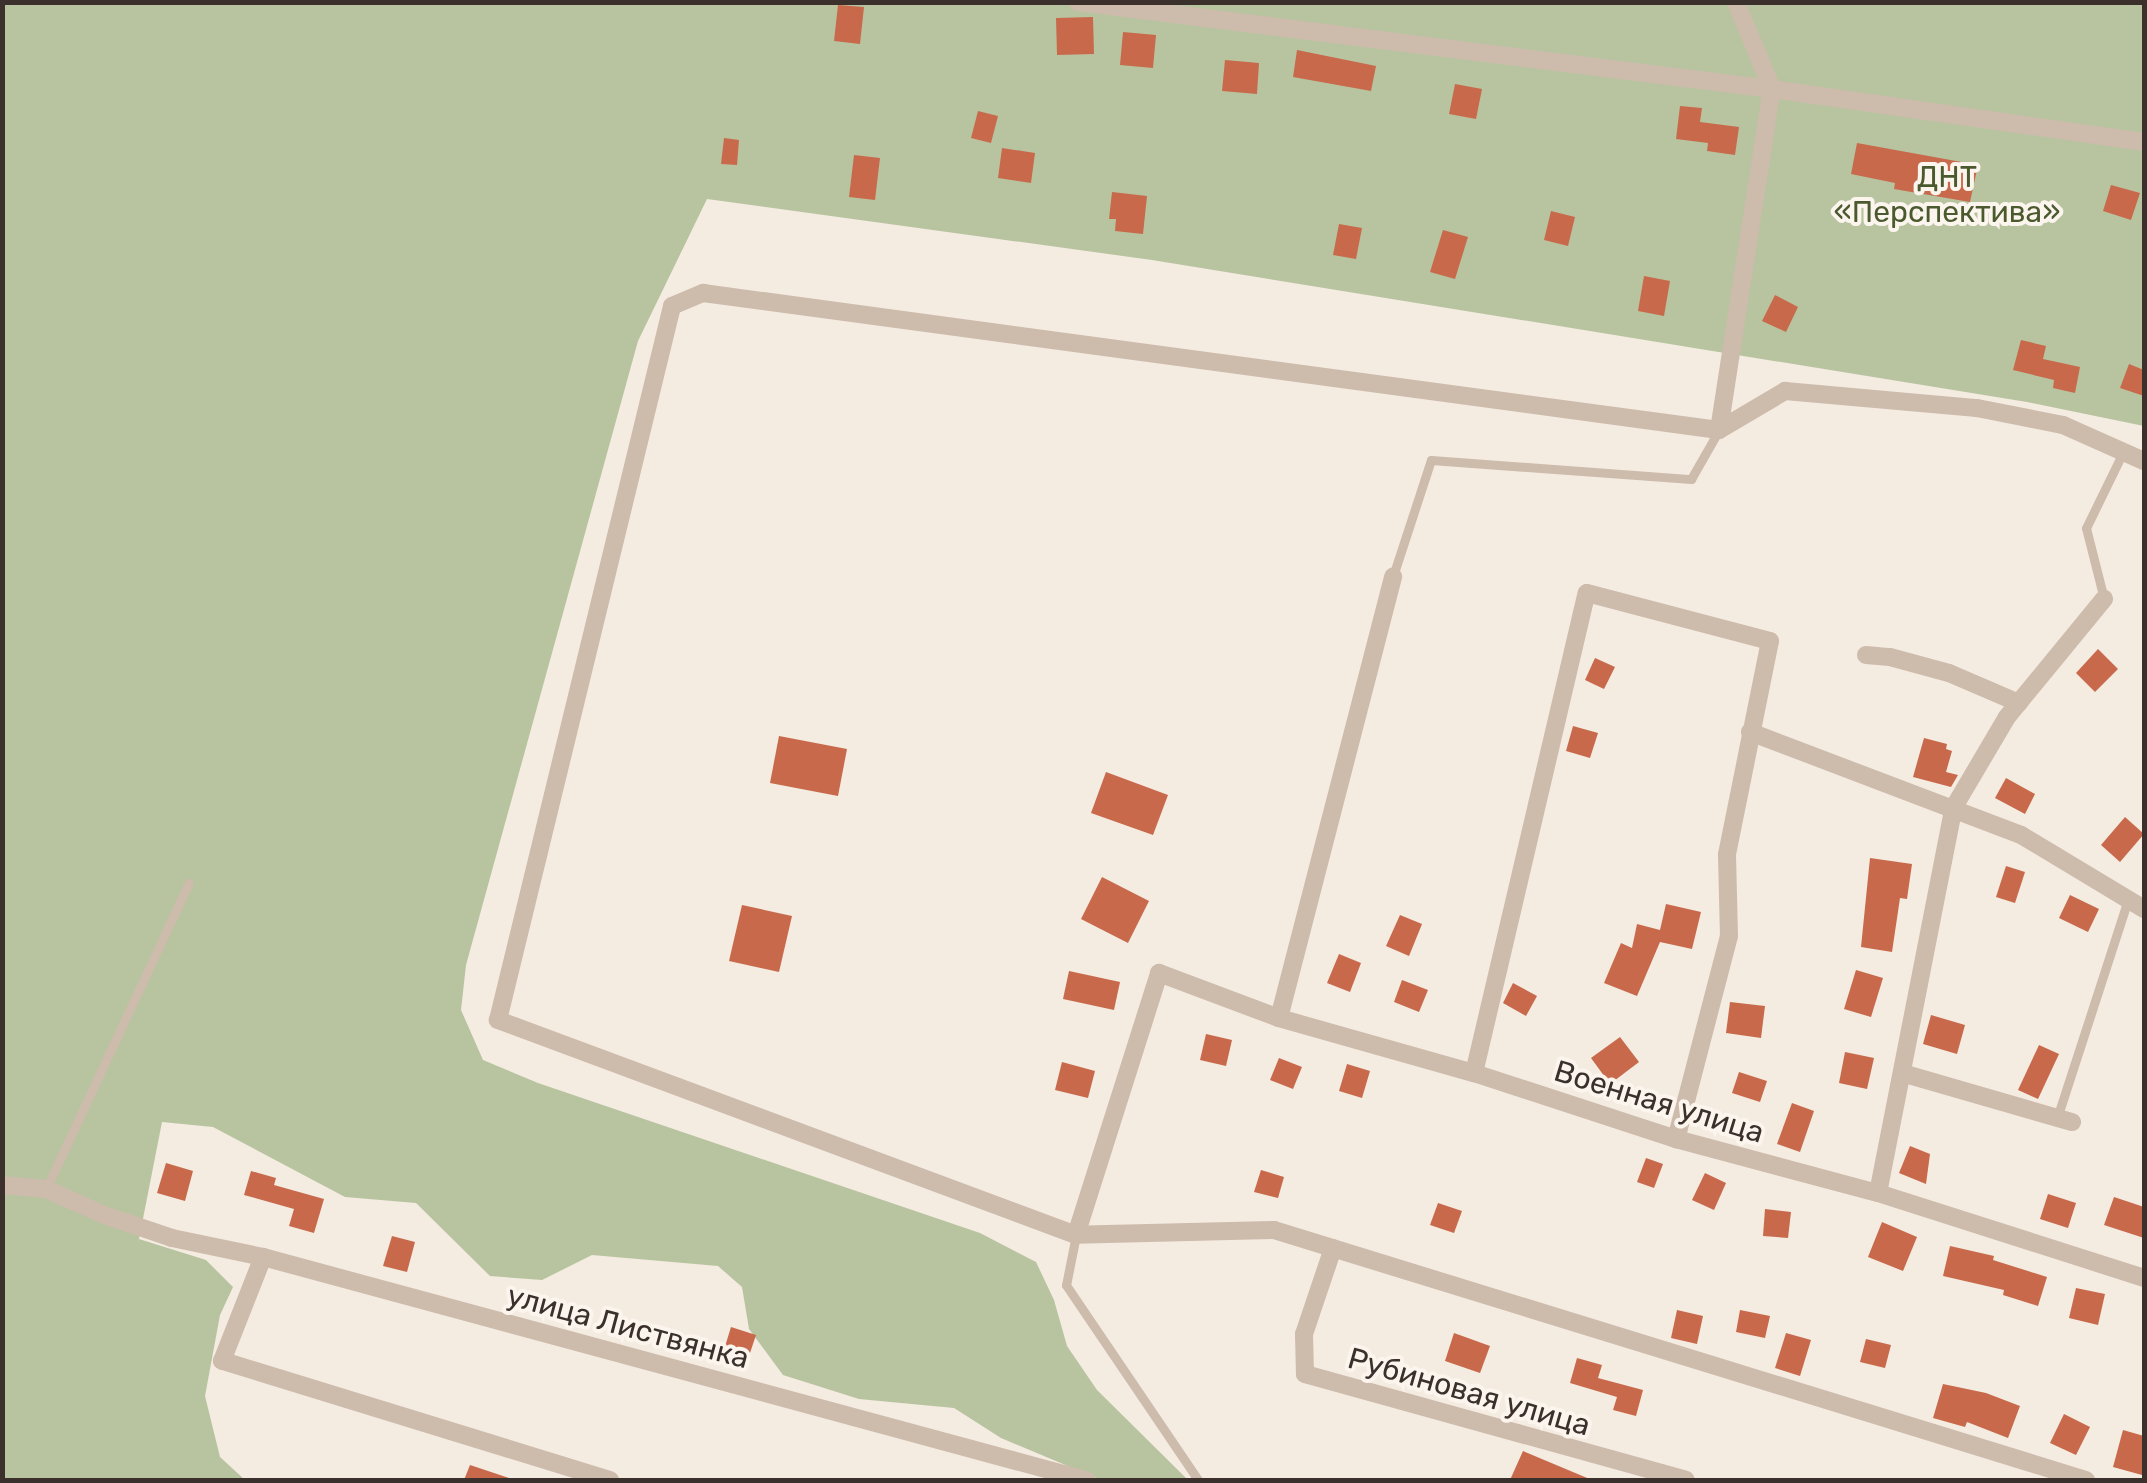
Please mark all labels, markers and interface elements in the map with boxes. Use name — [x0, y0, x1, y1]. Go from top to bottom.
park label: ДНТ «Перспектива» — [1834, 159, 2060, 230]
street label: Военная улица — [1550, 1053, 1768, 1151]
street label: улица Листвянка — [503, 1277, 753, 1377]
street label: Рубиновая улица — [1344, 1340, 1594, 1444]

